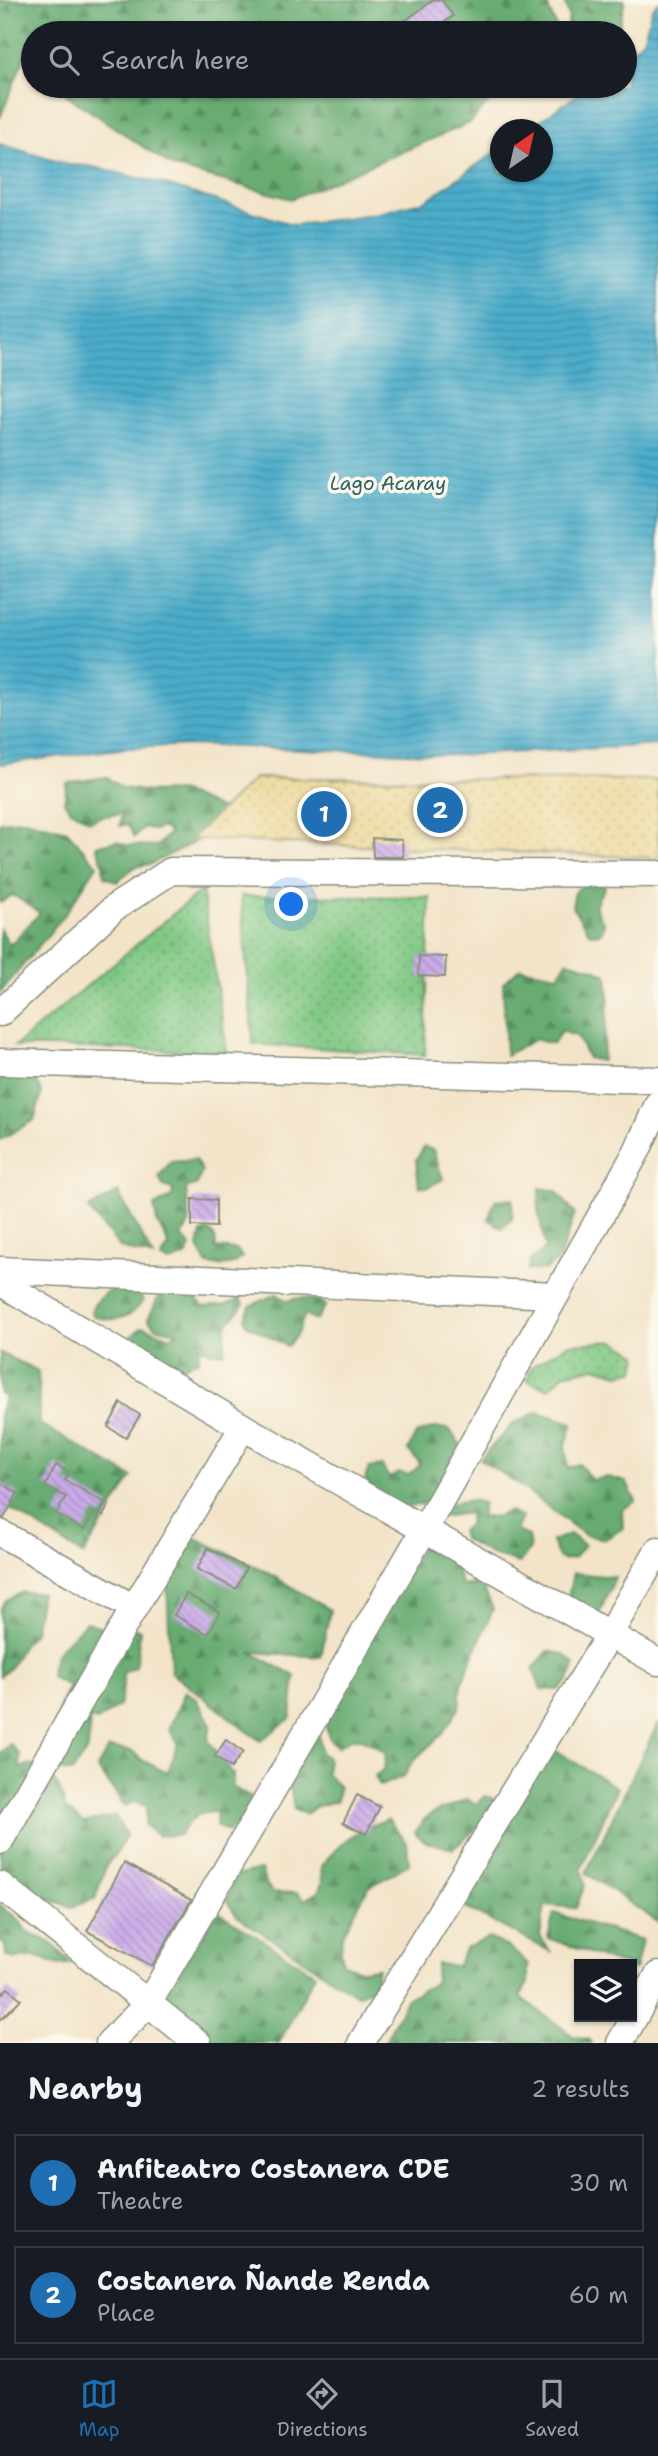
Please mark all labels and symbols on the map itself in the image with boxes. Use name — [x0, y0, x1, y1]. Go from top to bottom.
north arrow — [490, 119, 553, 182]
water label: Lago Acaray — [330, 471, 446, 496]
pin: 2 — [417, 784, 463, 836]
pin: 1 — [301, 788, 347, 840]
your location — [274, 887, 308, 921]

